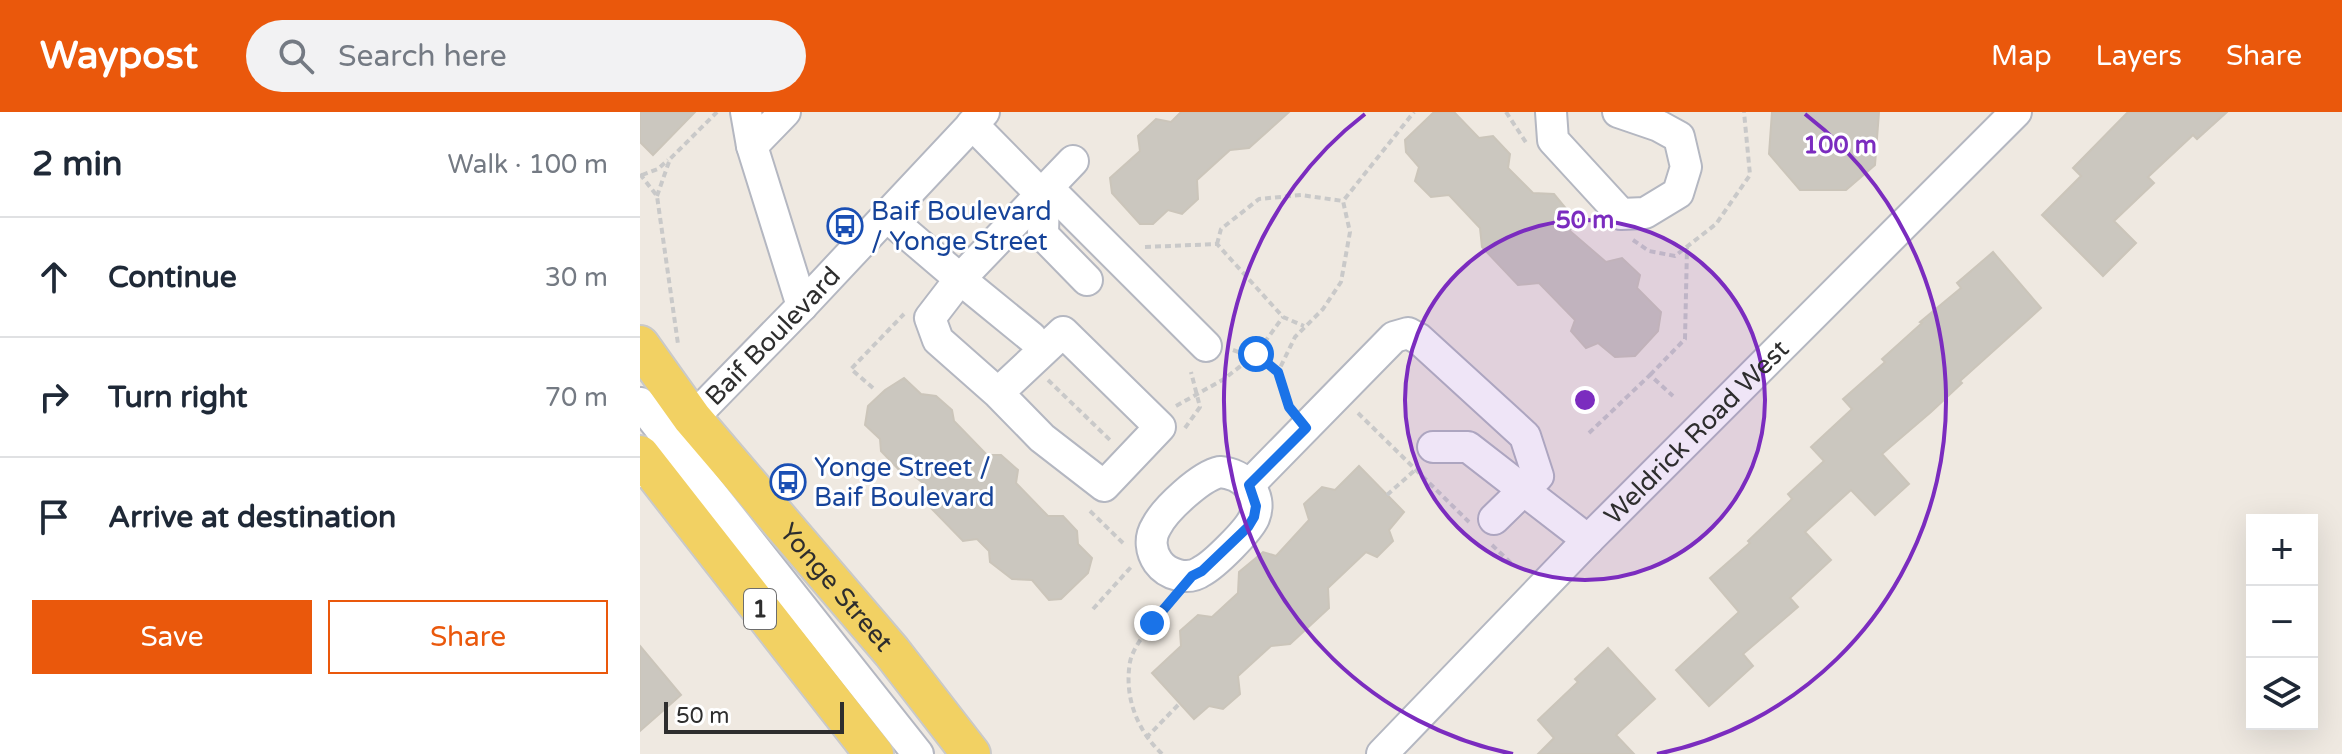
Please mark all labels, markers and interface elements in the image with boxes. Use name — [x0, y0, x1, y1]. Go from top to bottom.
search box — [246, 20, 806, 92]
text: Waypost — [40, 33, 198, 79]
icon: search — [274, 34, 318, 78]
text: Search here — [338, 38, 507, 75]
text: Map — [1991, 39, 2052, 73]
text: Layers — [2096, 39, 2182, 73]
text: Share — [2226, 39, 2302, 73]
text: 100 m — [1803, 131, 1877, 160]
text: 2 min — [32, 144, 123, 185]
text: Walk · 100 m — [448, 149, 608, 180]
place label: Baif Boulevard / Yonge Street — [871, 196, 1052, 257]
text: 50 m — [1556, 206, 1614, 235]
bus stop icon: Baif Boulevard / Yonge Street — [826, 207, 864, 245]
icon: ahead — [32, 255, 76, 299]
text: Continue — [108, 259, 237, 296]
street label: Baif Boulevard — [699, 260, 847, 412]
text: 30 m — [545, 262, 608, 293]
street label: Weldrick Road West — [1598, 333, 1795, 531]
route start — [1238, 336, 1274, 372]
icon: right — [32, 375, 76, 419]
text: Turn right — [108, 379, 248, 416]
text: 70 m — [545, 382, 608, 413]
centre of rings — [1571, 386, 1599, 414]
place label: Yonge Street / Baif Boulevard — [814, 452, 995, 513]
bus stop icon: Yonge Street / Baif Boulevard — [769, 463, 807, 501]
icon: arrive — [32, 495, 76, 539]
text: Arrive at destination — [108, 499, 396, 536]
map controls — [2246, 514, 2318, 730]
button: + — [2246, 514, 2318, 586]
street label: Yonge Street — [773, 517, 899, 658]
button: − — [2246, 586, 2318, 658]
road number: 1 — [744, 589, 776, 629]
button: Save — [32, 600, 312, 674]
button: Share — [328, 600, 608, 674]
route end — [1134, 605, 1170, 641]
button: layers — [2246, 658, 2318, 730]
scale bar — [664, 698, 844, 734]
text: 50 m — [676, 703, 730, 729]

